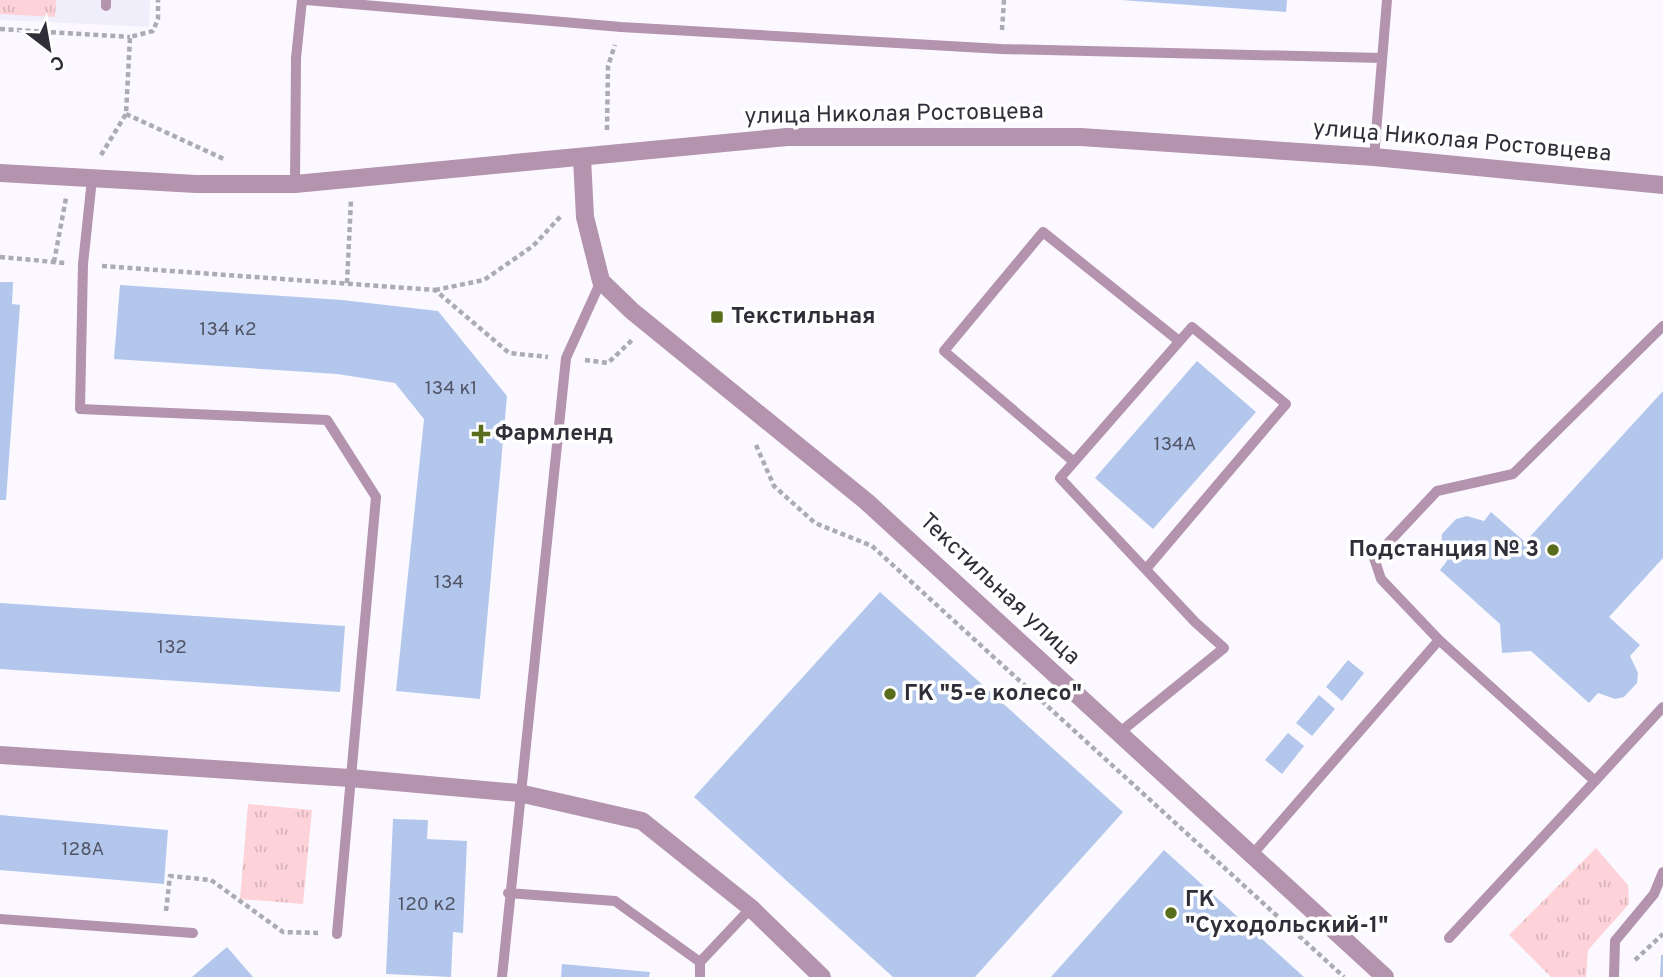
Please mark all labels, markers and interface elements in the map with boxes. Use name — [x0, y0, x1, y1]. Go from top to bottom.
north arrow — [14, 14, 84, 84]
text: С — [45, 48, 68, 75]
street label: улица Николая Ростовцева — [744, 98, 1044, 132]
street label: улица Николая Ростовцева — [1312, 115, 1612, 169]
place label: Текстильная — [731, 303, 876, 332]
marker: Текстильная — [709, 309, 725, 325]
house number: 134 к2 — [199, 318, 257, 342]
house number: 134 к1 — [425, 377, 477, 401]
place label: Фармленд — [495, 420, 613, 449]
marker: Фармленд — [473, 426, 489, 442]
house number: 134А — [1154, 433, 1196, 457]
street label: Текстильная улица — [913, 508, 1085, 672]
place label: Подстанция № 3 — [1349, 536, 1539, 565]
marker: Подстанция № 3 — [1545, 542, 1561, 558]
house number: 134 — [434, 571, 464, 595]
house number: 132 — [157, 636, 187, 660]
place label: ГК "5-е колесо" — [904, 680, 1082, 709]
marker: ГК "5-е колесо" — [882, 686, 898, 702]
house number: 128А — [61, 838, 105, 862]
place label: ГК "Суходольский-1" — [1185, 886, 1389, 941]
house number: 120 к2 — [398, 893, 456, 917]
marker: ГК "Суходольский-1" — [1163, 905, 1179, 921]

